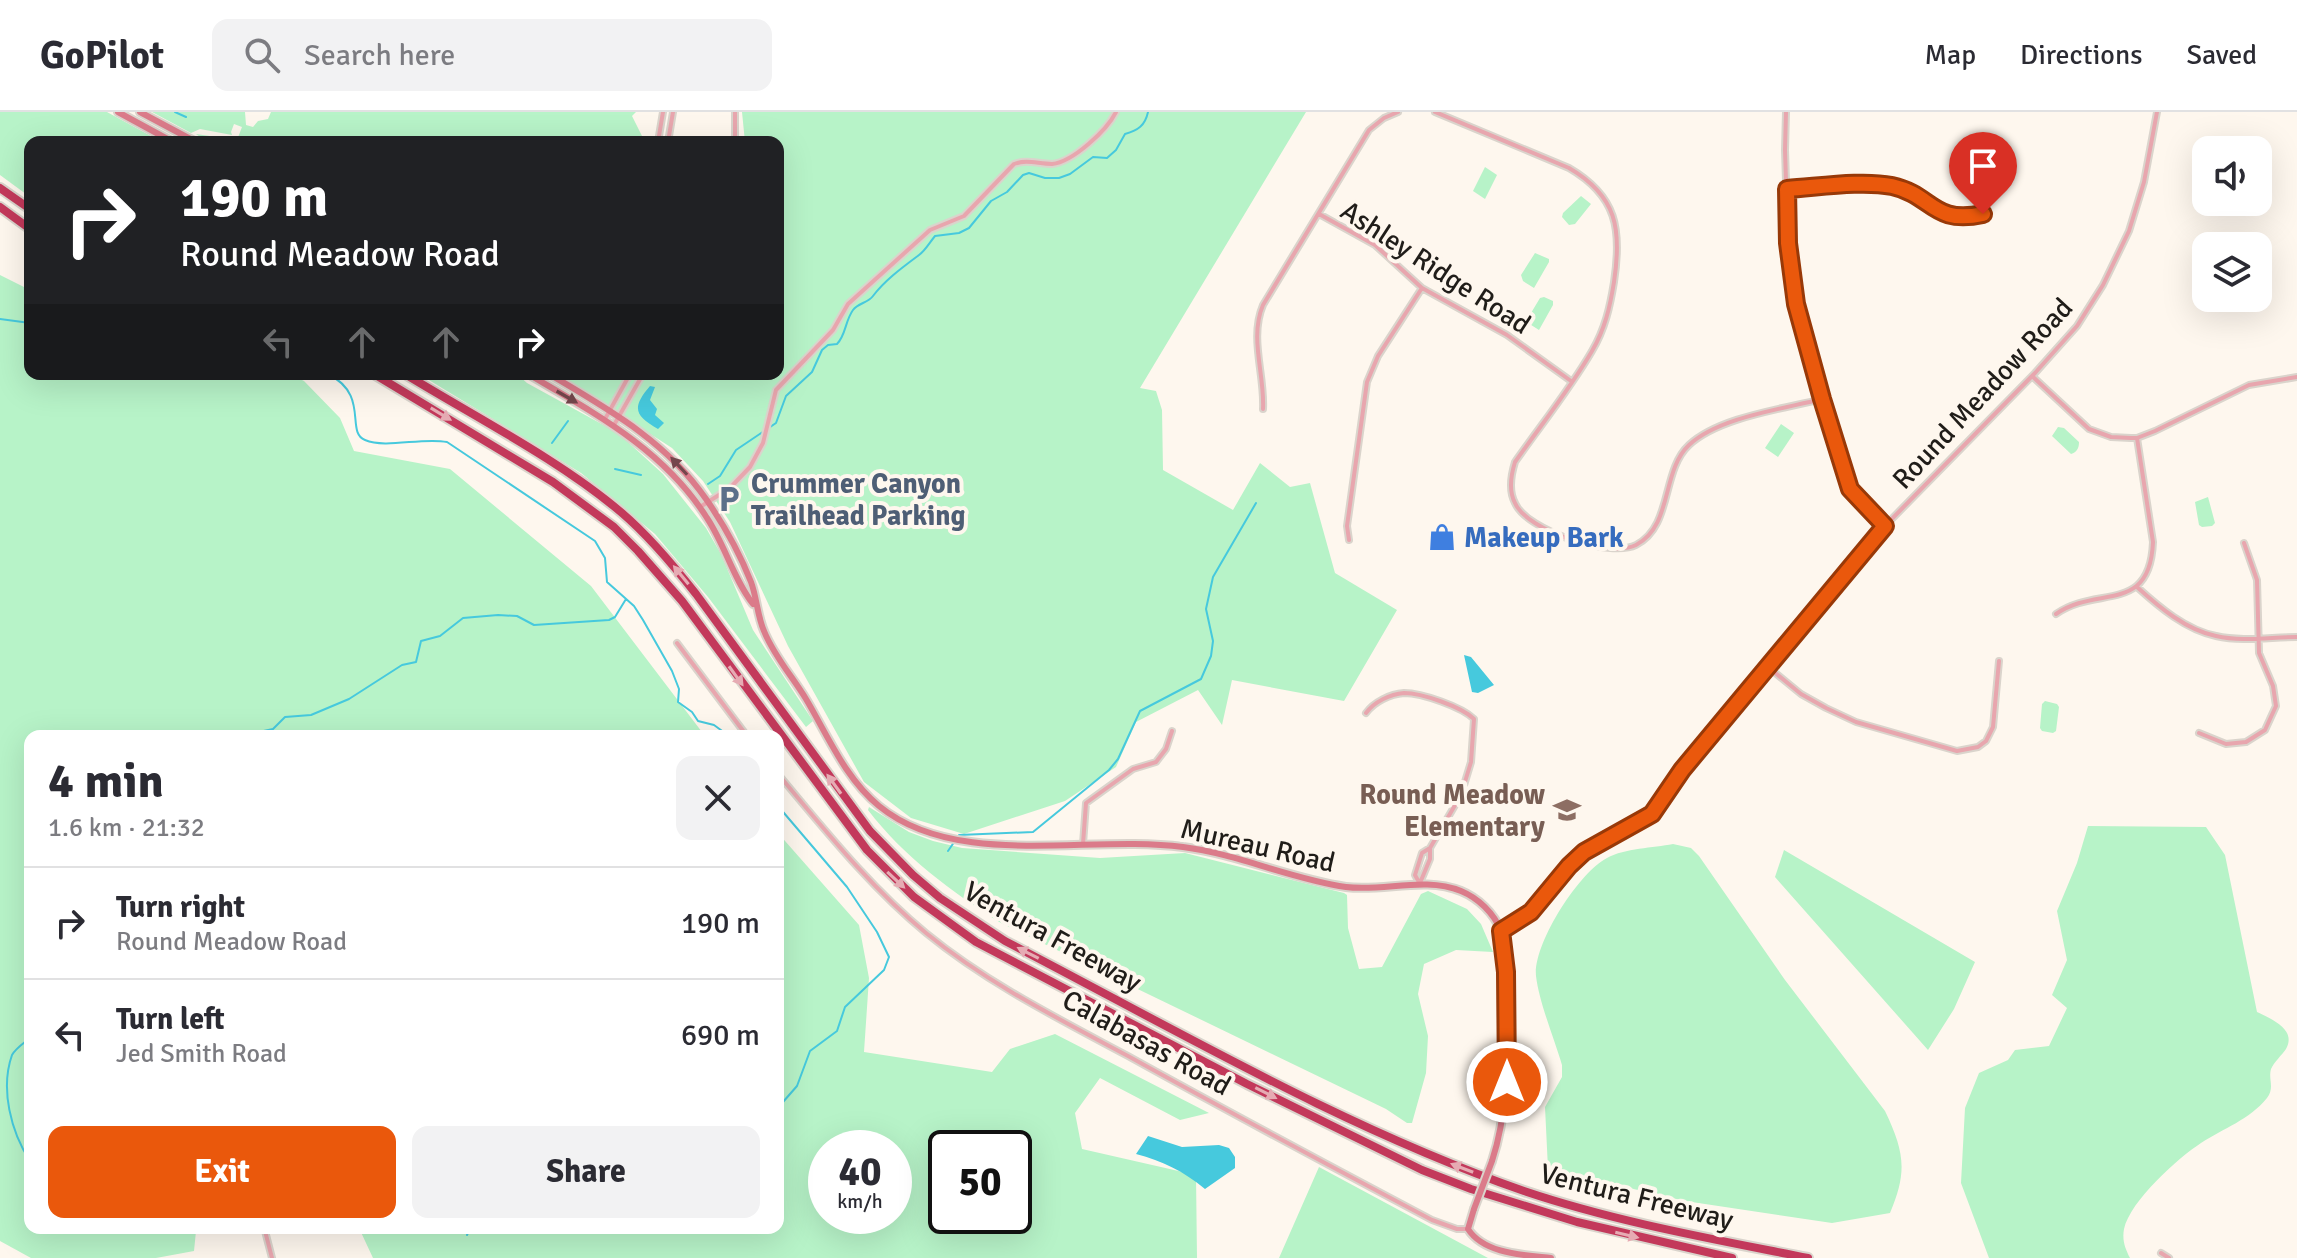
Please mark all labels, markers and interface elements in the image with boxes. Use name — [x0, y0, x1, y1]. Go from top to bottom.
search box — [212, 19, 772, 91]
text: GoPilot — [40, 32, 164, 79]
icon: search — [240, 33, 284, 77]
text: Search here — [304, 37, 455, 74]
text: Map — [1924, 38, 1976, 72]
text: Directions — [2020, 38, 2142, 72]
text: Saved — [2186, 38, 2257, 72]
pin — [1949, 132, 2017, 214]
map controls — [2192, 136, 2272, 312]
button: sound — [2192, 136, 2272, 216]
icon: arrive — [1961, 144, 2005, 188]
text: 190 m — [180, 163, 328, 232]
icon: right — [48, 168, 152, 272]
street label: Ashley Ridge Road — [1334, 194, 1537, 342]
text: Round Meadow Road — [180, 232, 500, 277]
button: layers — [2192, 232, 2272, 312]
street label: Round Meadow Road — [1885, 291, 2080, 496]
icon: left — [256, 320, 300, 364]
icon: ahead — [340, 320, 384, 364]
icon: ahead — [424, 320, 468, 364]
icon: right — [508, 320, 552, 364]
one-way arrow — [556, 390, 578, 404]
one-way arrow — [430, 407, 452, 421]
one-way arrow — [671, 457, 689, 476]
place label: Crummer Canyon Trailhead Parking — [751, 467, 966, 533]
parking icon: Crummer Canyon Trailhead Parking — [714, 484, 744, 514]
place label: Makeup Bark — [1464, 521, 1624, 555]
shop icon: Makeup Bark — [1427, 522, 1457, 552]
one-way arrow — [673, 565, 690, 585]
one-way arrow — [728, 666, 744, 686]
text: 4 min — [48, 752, 164, 811]
button: close — [676, 756, 760, 840]
one-way arrow — [827, 774, 843, 795]
place label: Round Meadow Elementary — [1359, 778, 1546, 844]
school or university icon: Round Meadow Elementary — [1552, 795, 1582, 825]
text: 1.6 km · 21:32 — [48, 812, 205, 844]
street label: Mureau Road — [1177, 812, 1338, 880]
one-way arrow — [887, 871, 906, 889]
street label: Ventura Freeway — [958, 874, 1147, 1000]
text: Turn right — [116, 889, 245, 926]
icon: right — [48, 901, 92, 945]
text: 190 m — [681, 905, 760, 942]
text: Round Meadow Road — [116, 926, 347, 958]
one-way arrow — [1017, 946, 1040, 960]
street label: Calabasas Road — [1056, 983, 1237, 1103]
text: Turn left — [116, 1001, 225, 1038]
icon: left — [48, 1013, 92, 1057]
text: 690 m — [681, 1017, 760, 1054]
text: Jed Smith Road — [116, 1038, 287, 1070]
position arrow — [1465, 1040, 1549, 1124]
one-way arrow — [1255, 1087, 1278, 1100]
button: Exit — [48, 1126, 396, 1218]
button: Share — [412, 1126, 760, 1218]
speed limit sign: 50 — [928, 1130, 1032, 1234]
text: 40 — [838, 1147, 882, 1197]
street label: Ventura Freeway — [1537, 1157, 1737, 1237]
one-way arrow — [1450, 1161, 1474, 1174]
text: km/h — [837, 1189, 883, 1214]
one-way arrow — [1615, 1229, 1640, 1242]

